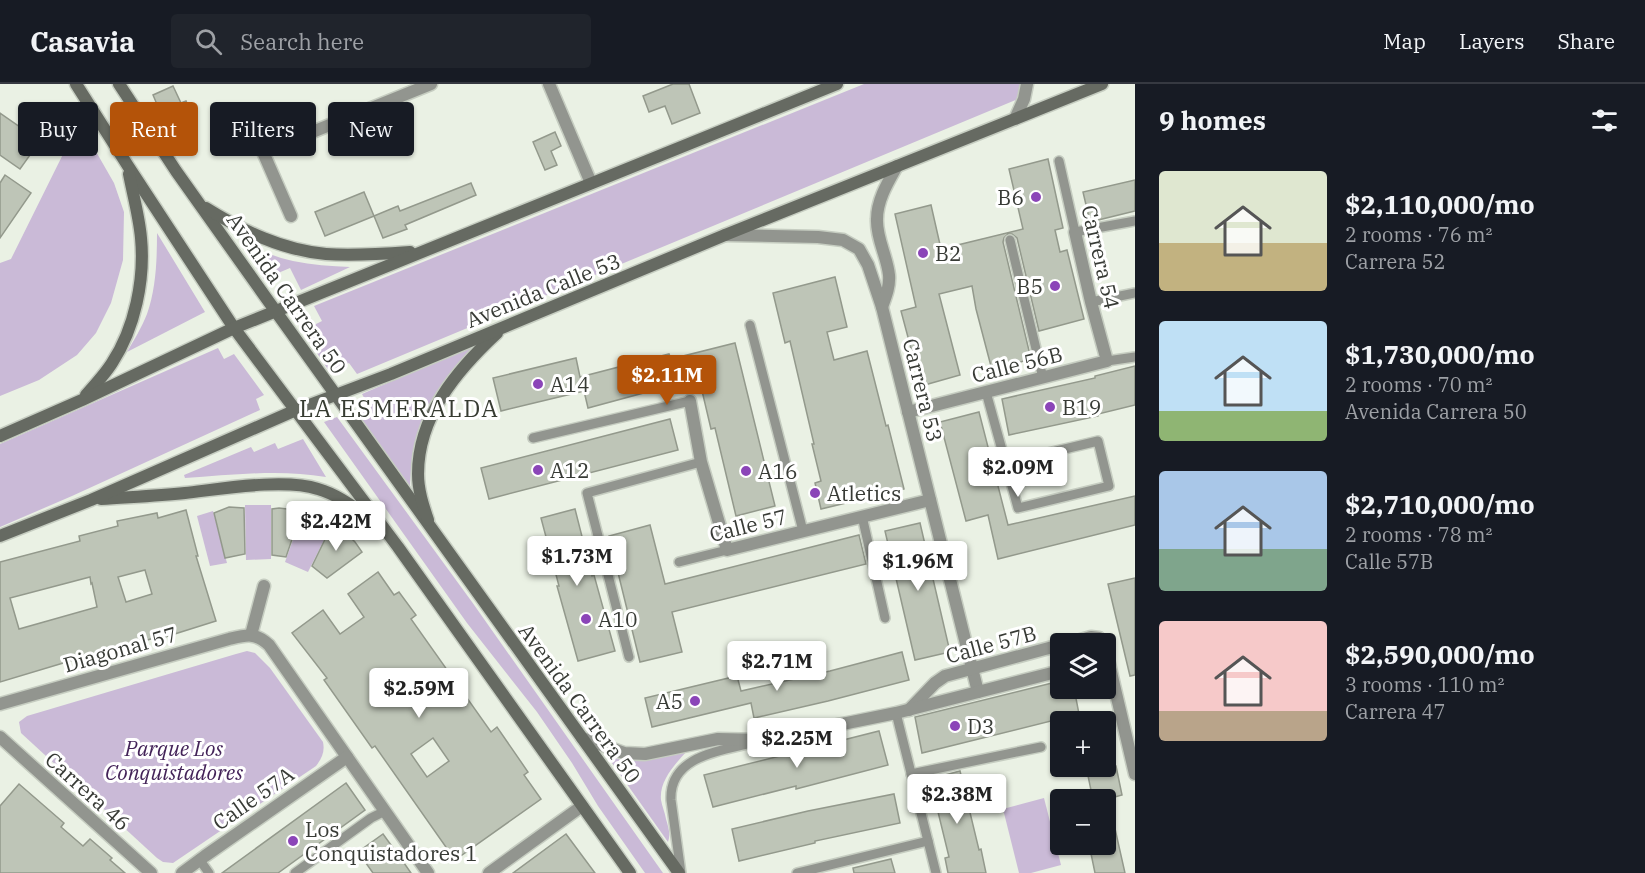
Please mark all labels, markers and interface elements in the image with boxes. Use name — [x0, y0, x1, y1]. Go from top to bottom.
search box — [171, 14, 591, 68]
text: Casavia — [30, 23, 135, 60]
icon: search — [192, 25, 225, 58]
text: Search here — [240, 27, 364, 56]
text: Map — [1383, 27, 1426, 55]
text: Layers — [1459, 27, 1525, 55]
text: Share — [1558, 27, 1615, 55]
chip: Buy — [18, 102, 98, 156]
chip: Rent — [110, 102, 198, 156]
chip: Filters — [210, 102, 316, 156]
chip: New — [328, 102, 414, 156]
text: 9 homes — [1159, 103, 1266, 137]
icon: filters — [1588, 104, 1621, 137]
place label: B6 — [997, 183, 1024, 211]
text: $2,110,000/mo — [1345, 187, 1535, 221]
marker: B6 — [1029, 190, 1043, 204]
icon: home — [1207, 195, 1279, 267]
street label: Carrera 54 — [1075, 202, 1127, 312]
street label: Avenida Carrera 50 — [221, 207, 353, 379]
text: 2 rooms · 76 m² — [1345, 221, 1492, 248]
place label: B2 — [935, 239, 962, 267]
street label: Avenida Calle 53 — [462, 246, 624, 334]
marker: B2 — [916, 246, 930, 260]
text: Carrera 52 — [1345, 248, 1446, 275]
place label: B5 — [1016, 272, 1043, 300]
marker: B5 — [1048, 279, 1062, 293]
street label: Carrera 53 — [897, 335, 949, 445]
text: $1,730,000/mo — [1345, 337, 1535, 371]
street label: Calle 56B — [969, 339, 1065, 389]
icon: home — [1207, 345, 1279, 417]
pin: $2.11M — [618, 355, 716, 406]
text: $2.11M — [631, 361, 703, 388]
place label: A14 — [550, 370, 590, 398]
text: 2 rooms · 70 m² — [1345, 371, 1492, 398]
marker: A14 — [531, 377, 545, 391]
district label: LA ESMERALDA — [299, 392, 499, 424]
place label: B19 — [1062, 393, 1101, 421]
text: Avenida Carrera 50 — [1345, 398, 1527, 425]
marker: B19 — [1043, 400, 1057, 414]
pin: $2.09M — [969, 447, 1067, 498]
text: $2.09M — [982, 453, 1054, 480]
place label: A12 — [550, 456, 590, 484]
place label: A16 — [758, 457, 798, 485]
marker: A12 — [531, 463, 545, 477]
marker: A16 — [739, 464, 753, 478]
place label: Atletics — [827, 479, 901, 507]
marker: Atletics — [808, 486, 822, 500]
text: $2,710,000/mo — [1345, 487, 1535, 521]
icon: home — [1207, 495, 1279, 567]
pin: $2.42M — [287, 501, 385, 552]
street label: Calle 57 — [706, 502, 790, 548]
text: $2.42M — [300, 507, 372, 534]
text: 2 rooms · 78 m² — [1345, 521, 1492, 548]
pin: $1.73M — [528, 536, 626, 587]
pin: $1.96M — [869, 541, 967, 592]
text: $1.73M — [541, 542, 613, 569]
text: $1.96M — [882, 547, 954, 574]
text: Calle 57B — [1345, 548, 1433, 575]
place label: A10 — [598, 605, 638, 633]
marker: A10 — [579, 612, 593, 626]
street label: Avenida Carrera 50 — [513, 618, 647, 788]
street label: Calle 57B — [943, 618, 1039, 670]
street label: Diagonal 57 — [60, 619, 180, 679]
map controls — [1050, 633, 1116, 855]
button: layers — [1050, 633, 1116, 699]
text: $2,590,000/mo — [1345, 637, 1535, 671]
pin: $2.71M — [728, 641, 826, 692]
icon: home — [1207, 645, 1279, 717]
text: $2.71M — [741, 647, 813, 674]
pin: $2.59M — [370, 668, 468, 719]
text: 3 rooms · 110 m² — [1345, 671, 1504, 698]
text: $2.59M — [383, 674, 455, 701]
place label: A5 — [656, 687, 683, 715]
marker: A5 — [688, 694, 702, 708]
text: Carrera 47 — [1345, 698, 1446, 725]
button: + — [1050, 711, 1116, 777]
place label: D3 — [967, 712, 994, 740]
pin: $2.25M — [748, 718, 846, 769]
marker: D3 — [948, 719, 962, 733]
text: $2.25M — [761, 724, 833, 751]
park label: Parque Los Conquistadores — [105, 734, 243, 786]
street label: Carrera 46 — [39, 745, 137, 837]
street label: Calle 57A — [207, 759, 300, 836]
pin: $2.38M — [908, 774, 1006, 825]
text: $2.38M — [921, 780, 993, 807]
button: − — [1050, 789, 1116, 855]
place label: Los Conquistadores 1 — [305, 815, 478, 867]
marker: Los Conquistadores 1 — [286, 834, 300, 848]

